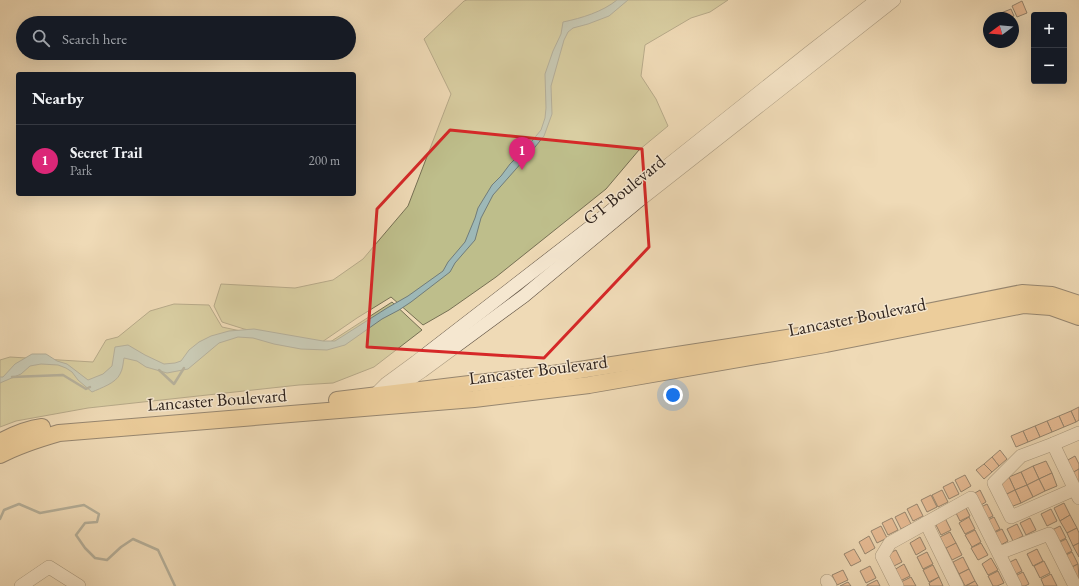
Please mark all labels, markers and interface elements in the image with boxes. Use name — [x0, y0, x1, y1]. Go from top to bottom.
north arrow — [983, 12, 1019, 48]
map controls — [1031, 12, 1067, 84]
button: + — [1031, 12, 1067, 48]
search box — [16, 16, 356, 60]
icon: search — [30, 27, 52, 49]
text: Search here — [62, 29, 127, 48]
button: − — [1031, 48, 1067, 84]
text: Nearby — [32, 87, 84, 109]
pin: 1 — [509, 137, 535, 170]
text: Secret Trail — [70, 143, 142, 162]
street label: GT Boulevard — [578, 149, 670, 230]
text: 1 — [42, 152, 48, 169]
text: 200 m — [309, 152, 340, 169]
text: Park — [70, 162, 92, 179]
street label: Lancaster Boulevard — [786, 292, 929, 341]
street label: Lancaster Boulevard — [467, 349, 610, 389]
street label: Lancaster Boulevard — [146, 383, 288, 416]
your location — [663, 385, 683, 405]

